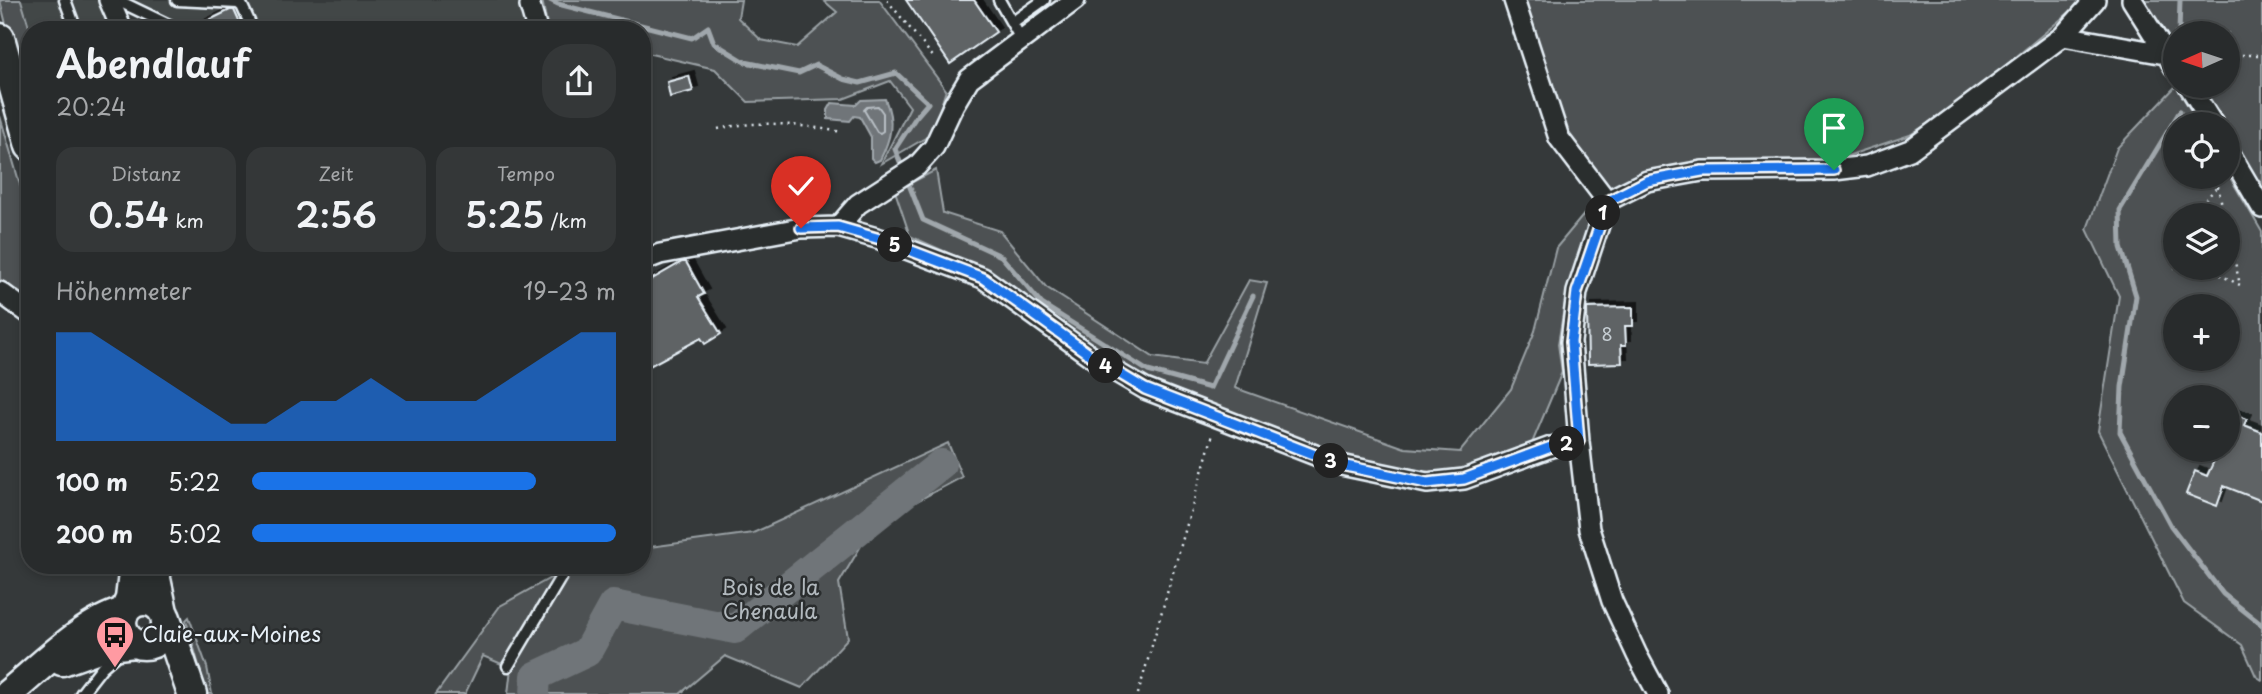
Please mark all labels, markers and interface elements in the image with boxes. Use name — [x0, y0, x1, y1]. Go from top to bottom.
north arrow — [2163, 21, 2240, 98]
map controls — [2163, 21, 2240, 462]
text: Abendlauf — [56, 34, 250, 91]
button: share — [542, 44, 616, 118]
text: 20:24 — [56, 89, 126, 124]
pin — [1804, 98, 1864, 170]
icon: arrive — [1815, 109, 1853, 147]
button: locate — [2163, 112, 2240, 189]
pin — [771, 156, 831, 228]
text: Distanz — [111, 159, 181, 187]
text: Zeit — [319, 159, 353, 187]
text: Tempo — [497, 159, 555, 187]
icon: check — [782, 167, 820, 205]
text: 0.54 — [88, 187, 169, 240]
text: 2:56 — [295, 187, 377, 240]
text: 5:25 — [465, 187, 544, 240]
pin: 1 — [1586, 196, 1620, 230]
text: 1 — [1598, 198, 1607, 226]
button: layers — [2163, 203, 2240, 280]
text: km — [169, 206, 204, 234]
text: /km — [544, 206, 587, 234]
pin: 5 — [878, 228, 912, 262]
text: 5 — [888, 230, 901, 258]
text: Höhenmeter — [56, 273, 192, 308]
text: 19–23 m — [523, 273, 616, 308]
button: + — [2163, 294, 2240, 371]
house number: 8 — [1601, 320, 1613, 347]
pin: 4 — [1088, 348, 1124, 384]
text: 4 — [1099, 351, 1112, 379]
button: − — [2163, 385, 2240, 462]
pin: 2 — [1550, 426, 1584, 462]
text: 2 — [1560, 429, 1573, 457]
pin: 3 — [1314, 444, 1348, 478]
text: 3 — [1324, 446, 1337, 474]
text: 100 m — [56, 464, 128, 499]
text: 5:22 — [168, 464, 220, 499]
text: 200 m — [56, 516, 133, 551]
text: 5:02 — [168, 516, 222, 551]
park label: Bois de la Chenaula — [721, 570, 820, 626]
bus stop icon: Claie-aux-Moines — [94, 614, 136, 669]
place label: Claie-aux-Moines — [142, 617, 321, 649]

